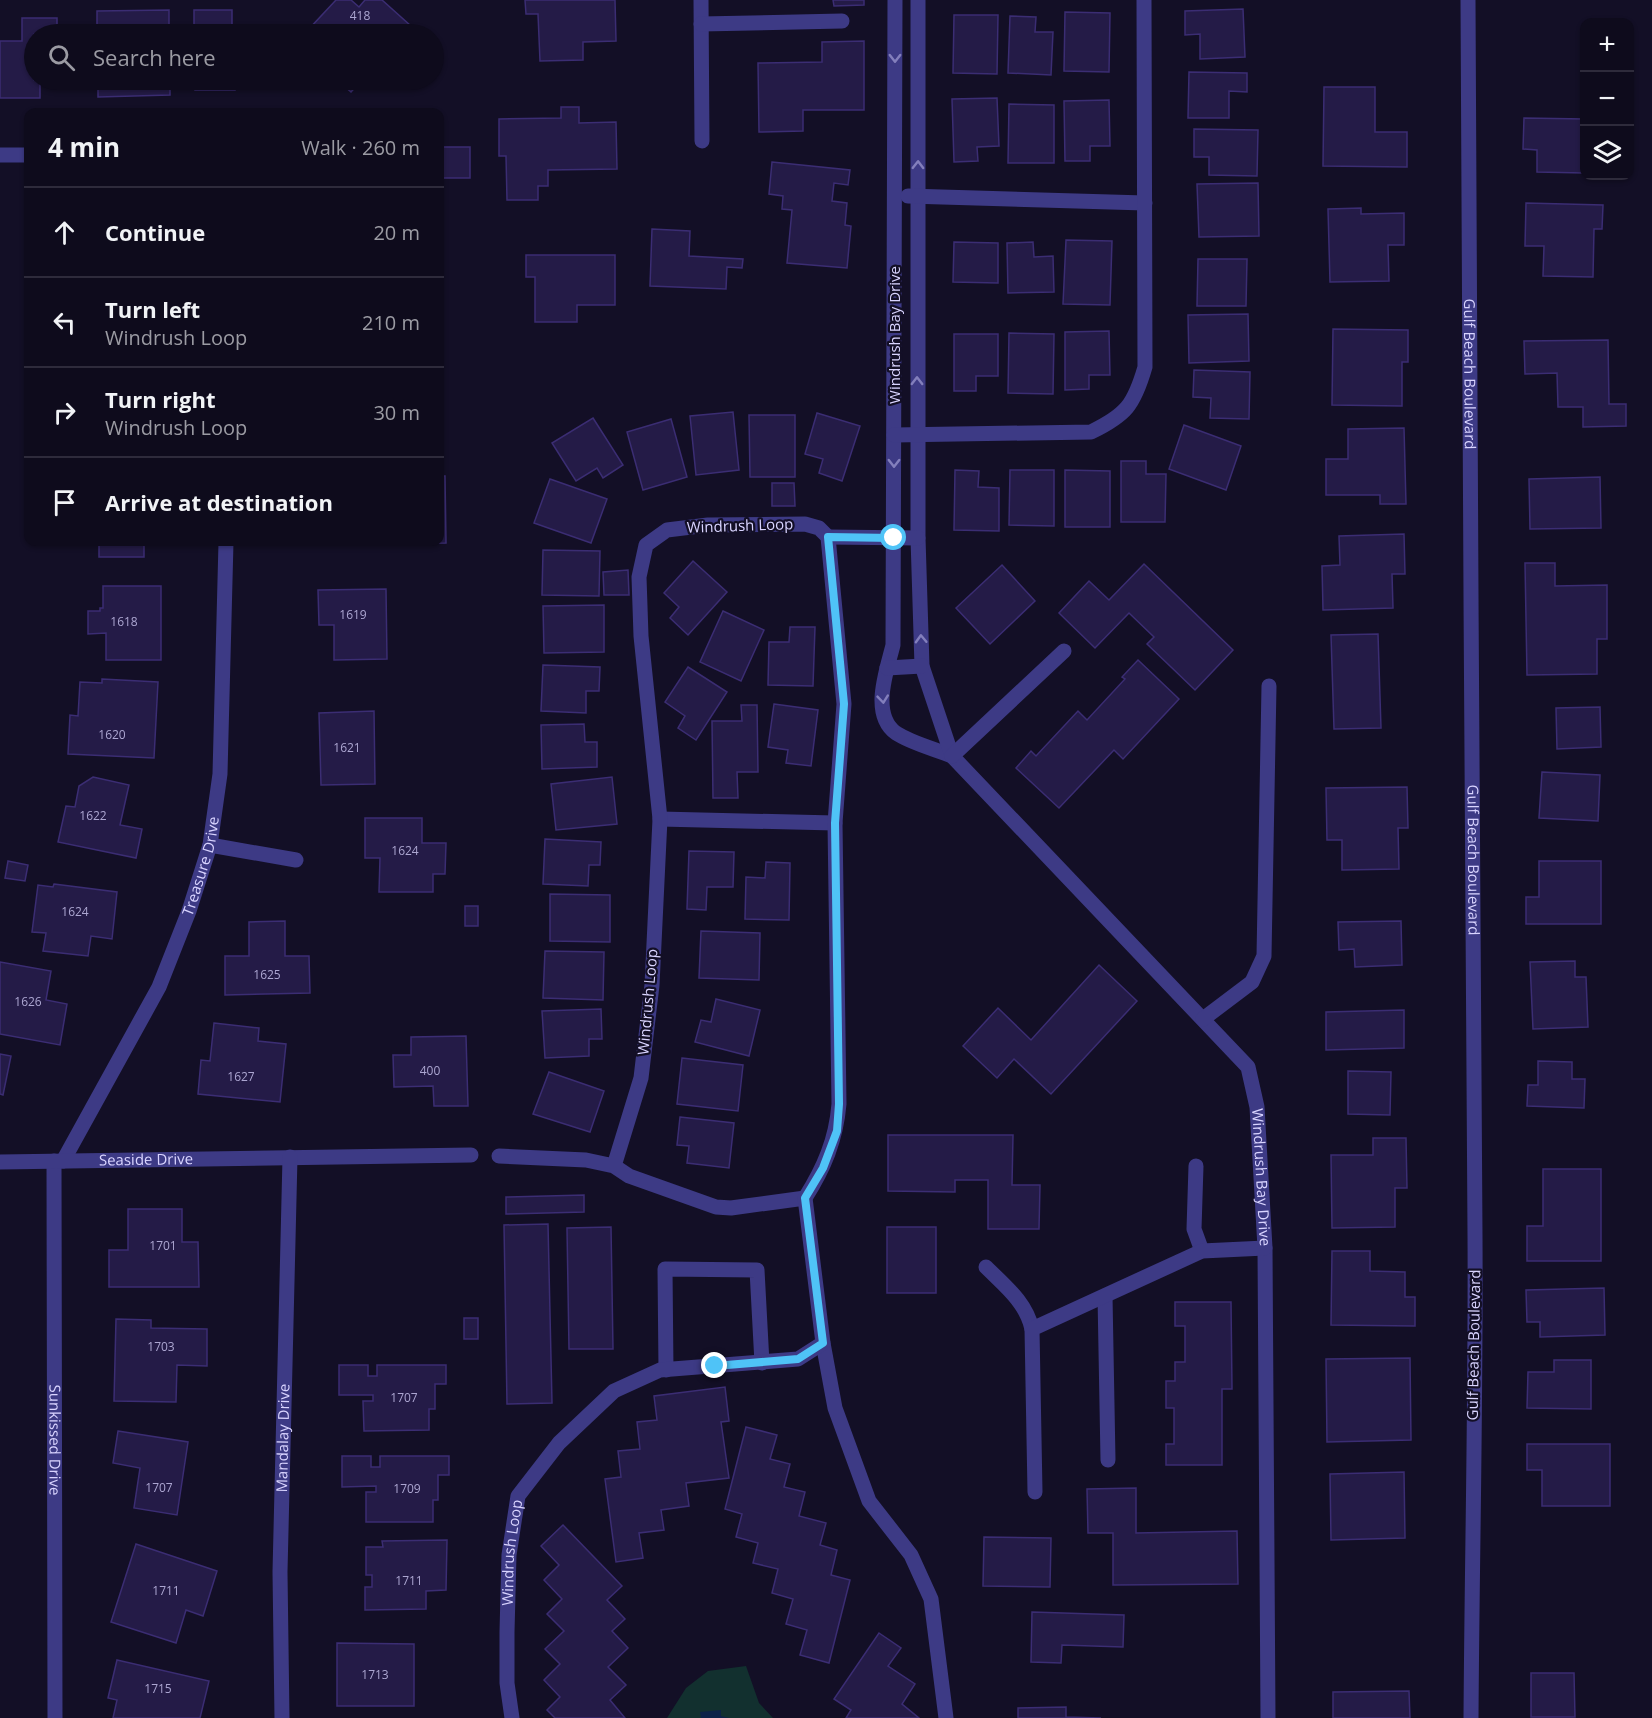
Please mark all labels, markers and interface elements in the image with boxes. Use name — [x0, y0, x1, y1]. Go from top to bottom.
house number: 418 — [350, 7, 370, 24]
map controls — [1580, 18, 1634, 180]
button: + — [1580, 18, 1634, 72]
search box — [24, 24, 444, 90]
icon: search — [45, 41, 78, 74]
text: Search here — [93, 42, 216, 72]
one-way arrow — [889, 54, 901, 63]
button: − — [1580, 72, 1634, 126]
button: layers — [1580, 126, 1634, 180]
text: 4 min — [48, 129, 120, 165]
text: Walk · 260 m — [301, 134, 420, 161]
one-way arrow — [912, 161, 924, 170]
icon: ahead — [48, 216, 81, 249]
text: Continue — [105, 217, 205, 247]
text: 20 m — [373, 219, 420, 246]
street label: Windrush Bay Drive — [884, 266, 904, 404]
text: Turn left — [105, 294, 200, 324]
street label: Gulf Beach Boulevard — [1460, 298, 1481, 450]
icon: left — [48, 306, 81, 339]
text: 210 m — [362, 309, 420, 336]
text: Windrush Loop — [105, 324, 247, 351]
one-way arrow — [911, 377, 923, 386]
text: Turn right — [105, 384, 216, 414]
icon: right — [48, 396, 81, 429]
text: 30 m — [373, 399, 420, 426]
text: Windrush Loop — [105, 414, 247, 441]
one-way arrow — [888, 459, 900, 468]
icon: arrive — [48, 486, 81, 519]
text: Arrive at destination — [105, 487, 333, 517]
street label: Windrush Loop — [686, 513, 794, 537]
route start — [880, 524, 906, 550]
house number: 1619 — [339, 606, 367, 623]
house number: 1618 — [110, 613, 138, 630]
one-way arrow — [915, 635, 928, 644]
one-way arrow — [876, 694, 889, 704]
house number: 1620 — [98, 726, 126, 743]
house number: 1621 — [333, 739, 361, 756]
street label: Gulf Beach Boulevard — [1463, 784, 1485, 936]
house number: 1622 — [79, 807, 107, 824]
street label: Treasure Drive — [177, 815, 223, 919]
house number: 1624 — [391, 842, 419, 859]
house number: 1624 — [61, 903, 89, 920]
street label: Windrush Loop — [632, 948, 662, 1056]
house number: 1625 — [253, 966, 281, 983]
house number: 1626 — [14, 993, 42, 1010]
house number: 400 — [420, 1062, 440, 1079]
house number: 1627 — [227, 1068, 255, 1085]
street label: Windrush Bay Drive — [1248, 1108, 1276, 1247]
street label: Seaside Drive — [99, 1148, 193, 1170]
house number: 1701 — [149, 1237, 177, 1254]
street label: Gulf Beach Boulevard — [1462, 1269, 1484, 1421]
house number: 1703 — [147, 1338, 175, 1355]
route end — [701, 1352, 727, 1378]
street label: Mandalay Drive — [271, 1383, 294, 1493]
street label: Sunkissed Drive — [45, 1385, 66, 1495]
house number: 1707 — [390, 1389, 418, 1406]
house number: 1707 — [145, 1479, 173, 1496]
house number: 1709 — [393, 1480, 421, 1497]
street label: Windrush Loop — [497, 1498, 526, 1606]
house number: 1711 — [395, 1572, 423, 1589]
house number: 1711 — [152, 1582, 180, 1599]
house number: 1713 — [361, 1666, 389, 1683]
house number: 1715 — [144, 1680, 172, 1697]

